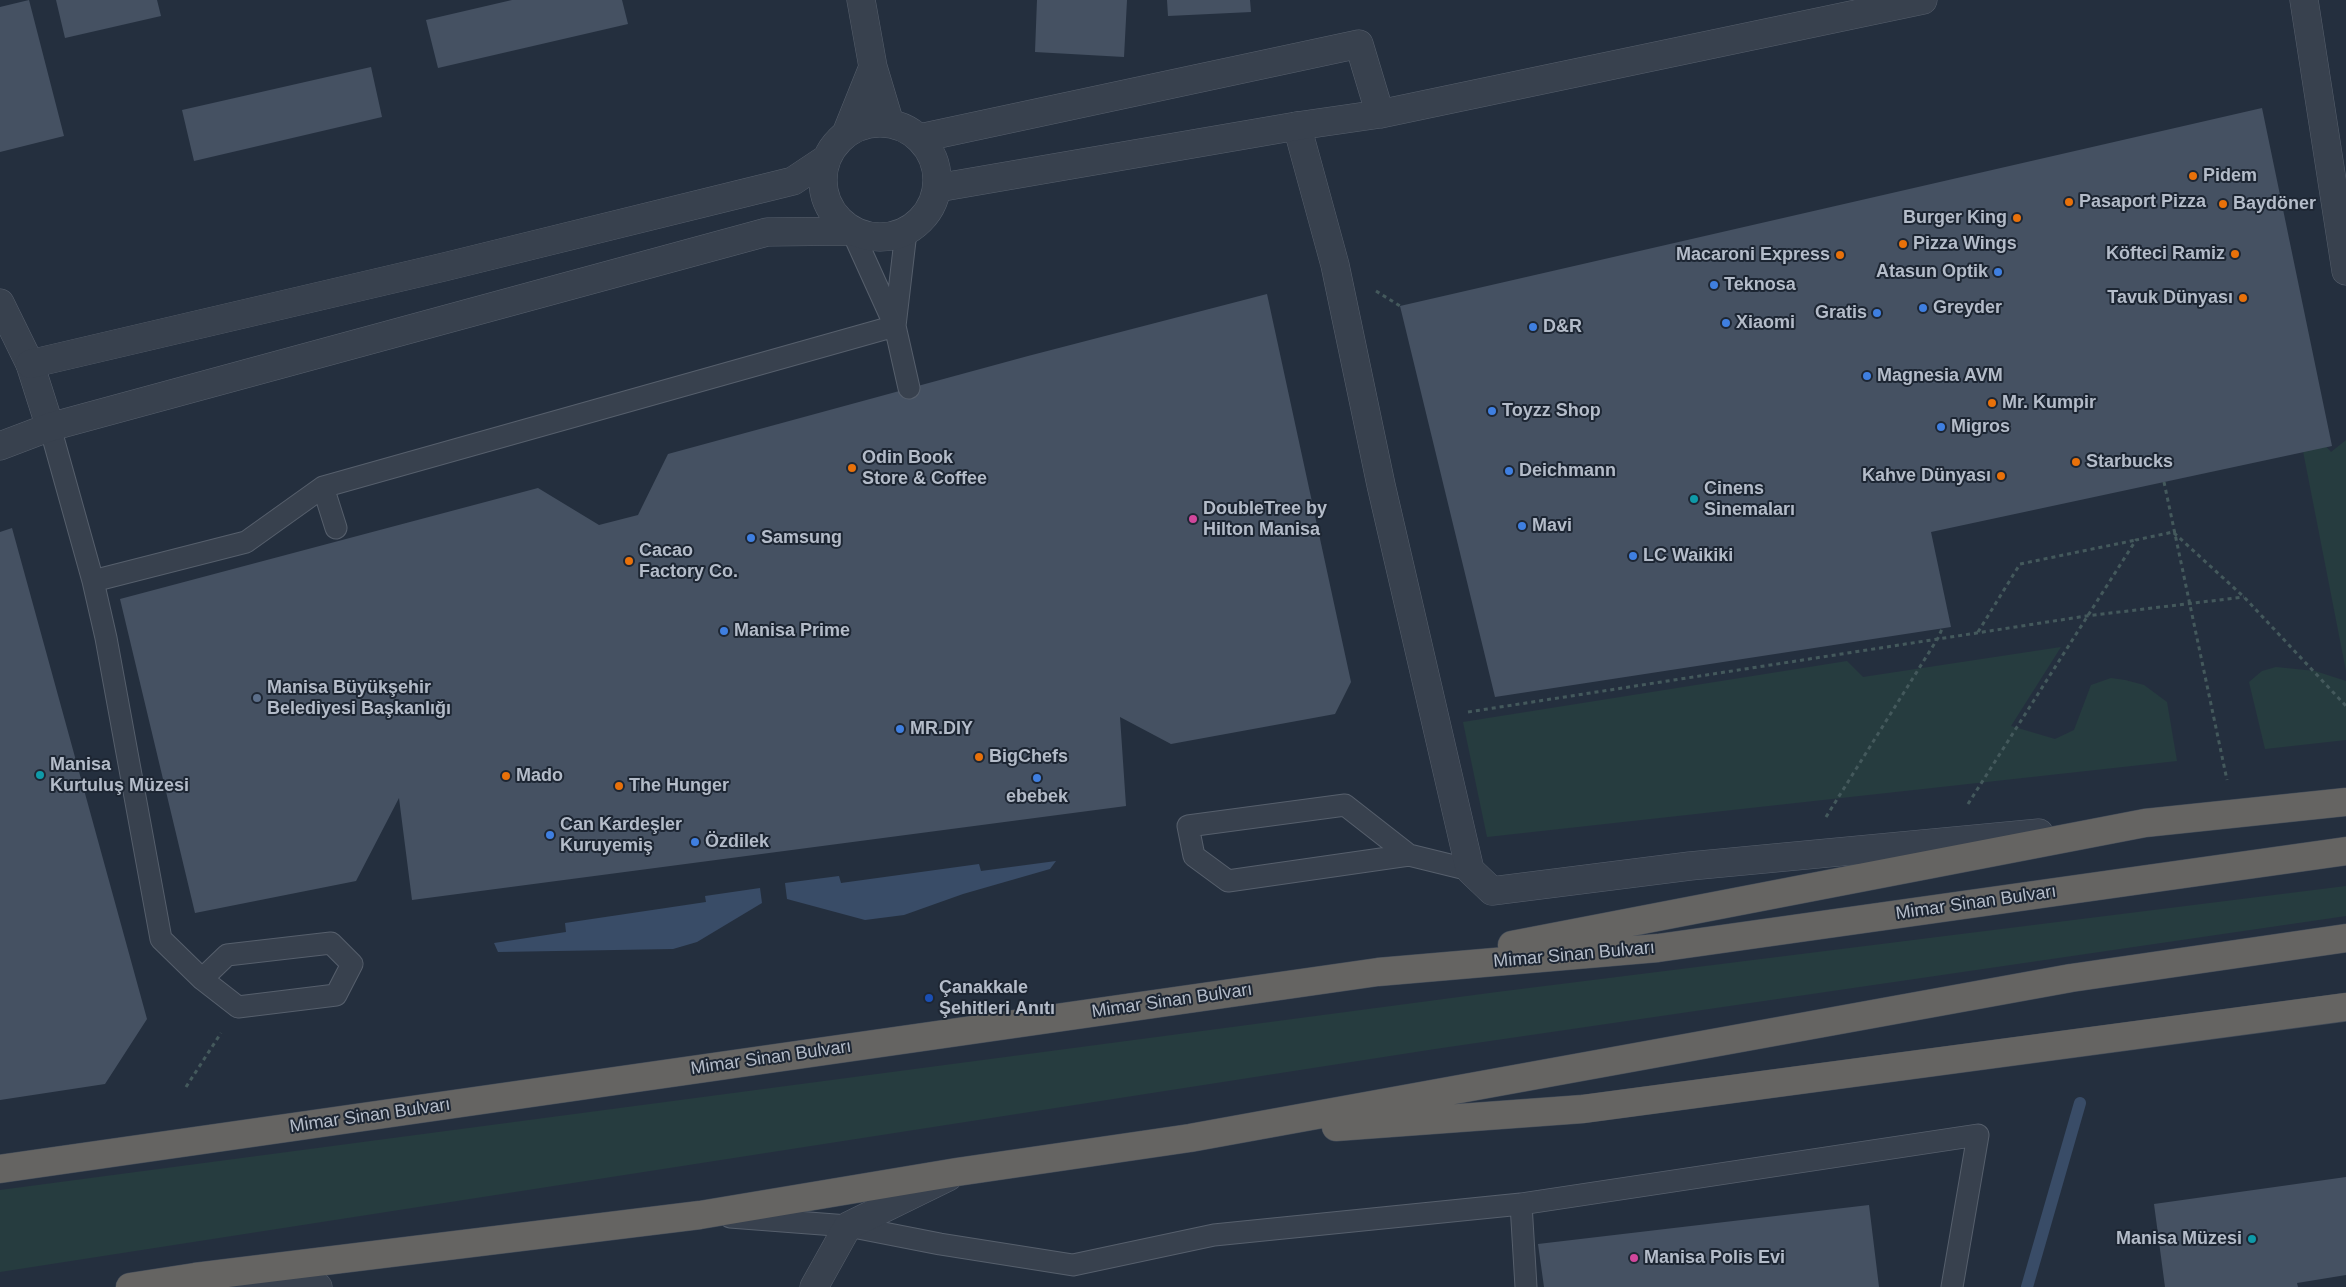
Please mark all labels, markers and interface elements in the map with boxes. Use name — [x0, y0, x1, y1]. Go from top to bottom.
place label: Pidem — [2203, 165, 2257, 187]
marker: Pidem — [2187, 170, 2199, 182]
place label: Pasaport Pizza — [2079, 191, 2206, 213]
place label: Baydöner — [2233, 193, 2316, 215]
marker: Pasaport Pizza — [2063, 196, 2075, 208]
marker: Baydöner — [2217, 198, 2229, 210]
place label: Burger King — [1903, 207, 2007, 229]
marker: Burger King — [2011, 212, 2023, 224]
place label: Pizza Wings — [1913, 233, 2017, 255]
marker: Pizza Wings — [1897, 238, 1909, 250]
place label: Köfteci Ramiz — [2106, 243, 2225, 265]
place label: Macaroni Express — [1676, 244, 1830, 266]
marker: Köfteci Ramiz — [2229, 248, 2241, 260]
marker: Macaroni Express — [1834, 249, 1846, 261]
place label: Atasun Optik — [1876, 261, 1988, 283]
marker: Atasun Optik — [1992, 266, 2004, 278]
place label: Teknosa — [1724, 274, 1796, 296]
marker: Teknosa — [1708, 279, 1720, 291]
place label: Tavuk Dünyası — [2107, 287, 2233, 309]
marker: Tavuk Dünyası — [2237, 292, 2249, 304]
place label: Greyder — [1933, 297, 2002, 319]
place label: Gratis — [1815, 302, 1867, 324]
marker: Greyder — [1917, 302, 1929, 314]
marker: Gratis — [1871, 307, 1883, 319]
place label: Xiaomi — [1736, 312, 1795, 334]
place label: D&R — [1543, 316, 1582, 338]
marker: Xiaomi — [1720, 317, 1732, 329]
marker: D&R — [1527, 321, 1539, 333]
place label: Magnesia AVM — [1877, 365, 2003, 387]
marker: Magnesia AVM — [1861, 370, 1873, 382]
place label: Mr. Kumpir — [2002, 392, 2096, 414]
marker: Mr. Kumpir — [1986, 397, 1998, 409]
place label: Toyzz Shop — [1502, 400, 1601, 422]
marker: Toyzz Shop — [1486, 405, 1498, 417]
place label: Migros — [1951, 416, 2010, 438]
marker: Migros — [1935, 421, 1947, 433]
place label: Odin Book Store & Coffee — [862, 447, 987, 489]
place label: Starbucks — [2086, 451, 2173, 473]
marker: Starbucks — [2070, 456, 2082, 468]
place label: Deichmann — [1519, 460, 1616, 482]
marker: Odin Book Store & Coffee — [846, 462, 858, 474]
marker: Deichmann — [1503, 465, 1515, 477]
place label: Kahve Dünyası — [1862, 465, 1991, 487]
marker: Kahve Dünyası — [1995, 470, 2007, 482]
place label: Cinens Sinemaları — [1704, 478, 1795, 520]
marker: Cinens Sinemaları — [1688, 493, 1700, 505]
place label: DoubleTree by Hilton Manisa — [1203, 498, 1327, 540]
marker: DoubleTree by Hilton Manisa — [1187, 513, 1199, 525]
place label: Mavi — [1532, 515, 1572, 537]
marker: Mavi — [1516, 520, 1528, 532]
place label: Samsung — [761, 527, 842, 549]
marker: Samsung — [745, 532, 757, 544]
place label: Cacao Factory Co. — [639, 540, 738, 582]
place label: LC Waikiki — [1643, 545, 1733, 567]
marker: LC Waikiki — [1627, 550, 1639, 562]
marker: Cacao Factory Co. — [623, 555, 635, 567]
place label: Manisa Prime — [734, 620, 850, 642]
marker: Manisa Prime — [718, 625, 730, 637]
place label: Manisa Büyükşehir Belediyesi Başkanlığı — [267, 677, 451, 720]
marker: Manisa Büyükşehir Belediyesi Başkanlığı — [251, 692, 263, 704]
place label: MR.DIY — [910, 718, 973, 740]
marker: MR.DIY — [894, 723, 906, 735]
place label: BigChefs — [989, 746, 1068, 768]
marker: BigChefs — [973, 751, 985, 763]
place label: Manisa Kurtuluş Müzesi — [50, 754, 189, 796]
place label: Mado — [516, 765, 563, 787]
marker: Manisa Kurtuluş Müzesi — [34, 769, 46, 781]
marker: Mado — [500, 770, 512, 782]
marker: ebebek — [1031, 772, 1043, 784]
place label: The Hunger — [629, 775, 729, 797]
marker: The Hunger — [613, 780, 625, 792]
place label: ebebek — [1006, 786, 1068, 808]
place label: Can Kardeşler Kuruyemiş — [560, 814, 682, 856]
marker: Can Kardeşler Kuruyemiş — [544, 829, 556, 841]
place label: Özdilek — [705, 831, 769, 853]
marker: Özdilek — [689, 836, 701, 848]
street label: Mimar Sinan Bulvarı — [1894, 881, 2058, 925]
street label: Mimar Sinan Bulvarı — [1492, 937, 1656, 973]
place label: Çanakkale Şehitleri Anıtı — [939, 977, 1055, 1020]
street label: Mimar Sinan Bulvarı — [1090, 979, 1254, 1023]
marker: Çanakkale Şehitleri Anıtı — [923, 992, 935, 1004]
street label: Mimar Sinan Bulvarı — [689, 1036, 853, 1080]
street label: Mimar Sinan Bulvarı — [288, 1094, 452, 1138]
place label: Manisa Müzesi — [2116, 1228, 2242, 1250]
marker: Manisa Müzesi — [2246, 1233, 2258, 1245]
place label: Manisa Polis Evi — [1644, 1247, 1785, 1269]
marker: Manisa Polis Evi — [1628, 1252, 1640, 1264]

